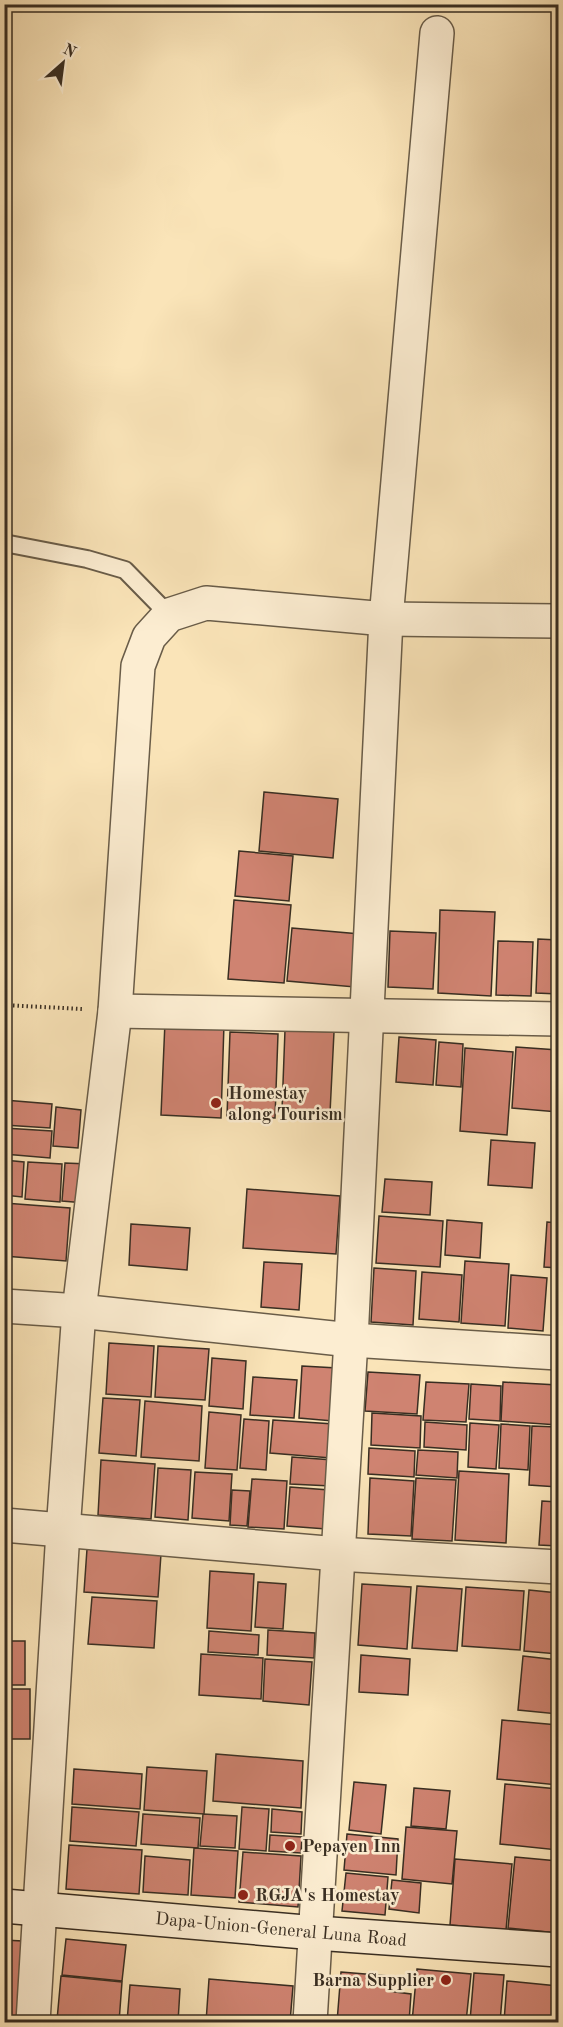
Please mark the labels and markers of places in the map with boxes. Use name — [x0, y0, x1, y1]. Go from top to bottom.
place label: Homestay along Tourism — [228, 1085, 343, 1124]
marker: Homestay along Tourism — [209, 1096, 223, 1110]
place label: Pepayen Inn — [302, 1838, 401, 1856]
marker: Pepayen Inn — [283, 1839, 297, 1853]
place label: RGJA's Homestay — [255, 1887, 400, 1905]
marker: RGJA's Homestay — [236, 1888, 250, 1902]
place label: Barna Supplier — [312, 1972, 434, 1990]
marker: Barna Supplier — [439, 1973, 453, 1987]

